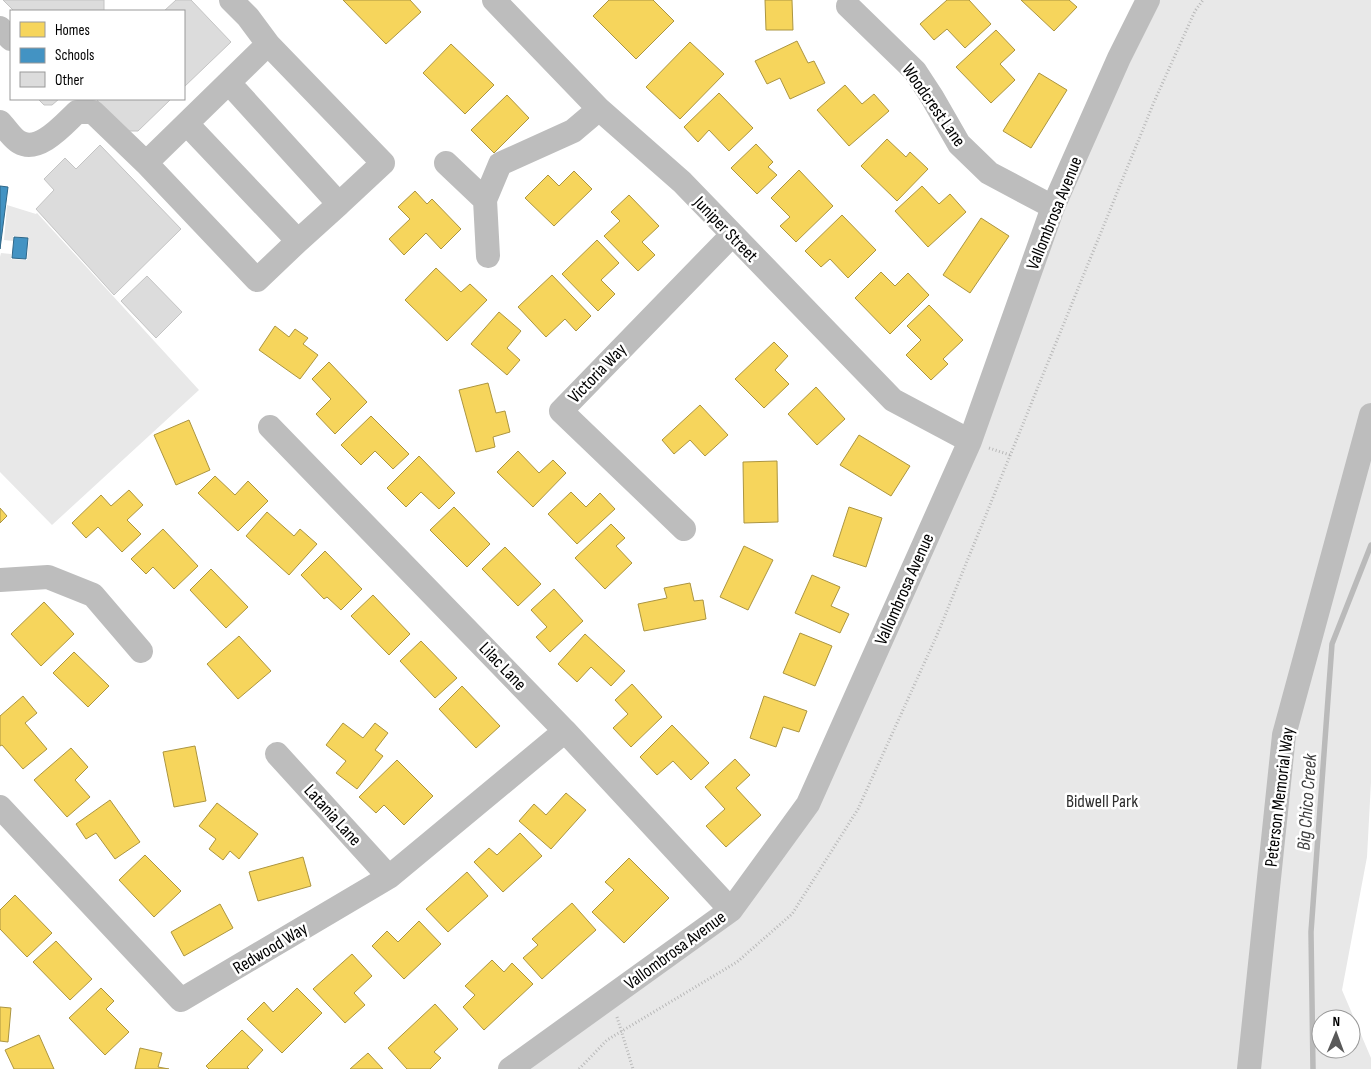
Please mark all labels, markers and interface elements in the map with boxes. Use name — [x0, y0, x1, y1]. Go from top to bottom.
legend — [10, 10, 185, 100]
text: Homes — [55, 21, 90, 40]
text: Schools — [55, 46, 94, 65]
street label: Woodcrest Lane — [897, 60, 970, 151]
text: Other — [55, 71, 84, 90]
street label: Vallombrosa Avenue — [1022, 154, 1087, 273]
street label: Juniper Street — [689, 191, 762, 267]
street label: Victoria Way — [564, 339, 631, 407]
street label: Vallombrosa Avenue — [870, 530, 938, 648]
street label: Lilac Lane — [475, 638, 531, 695]
street label: Peterson Memorial Way — [1261, 726, 1298, 868]
water label: Big Chico Creek — [1293, 752, 1322, 851]
street label: Latania Lane — [300, 780, 366, 850]
park label: Bidwell Park — [1066, 791, 1138, 812]
street label: Vallombrosa Avenue — [620, 907, 730, 994]
street label: Redwood Way — [229, 918, 311, 979]
north arrow — [1311, 1009, 1361, 1059]
text: N — [1332, 1013, 1340, 1030]

